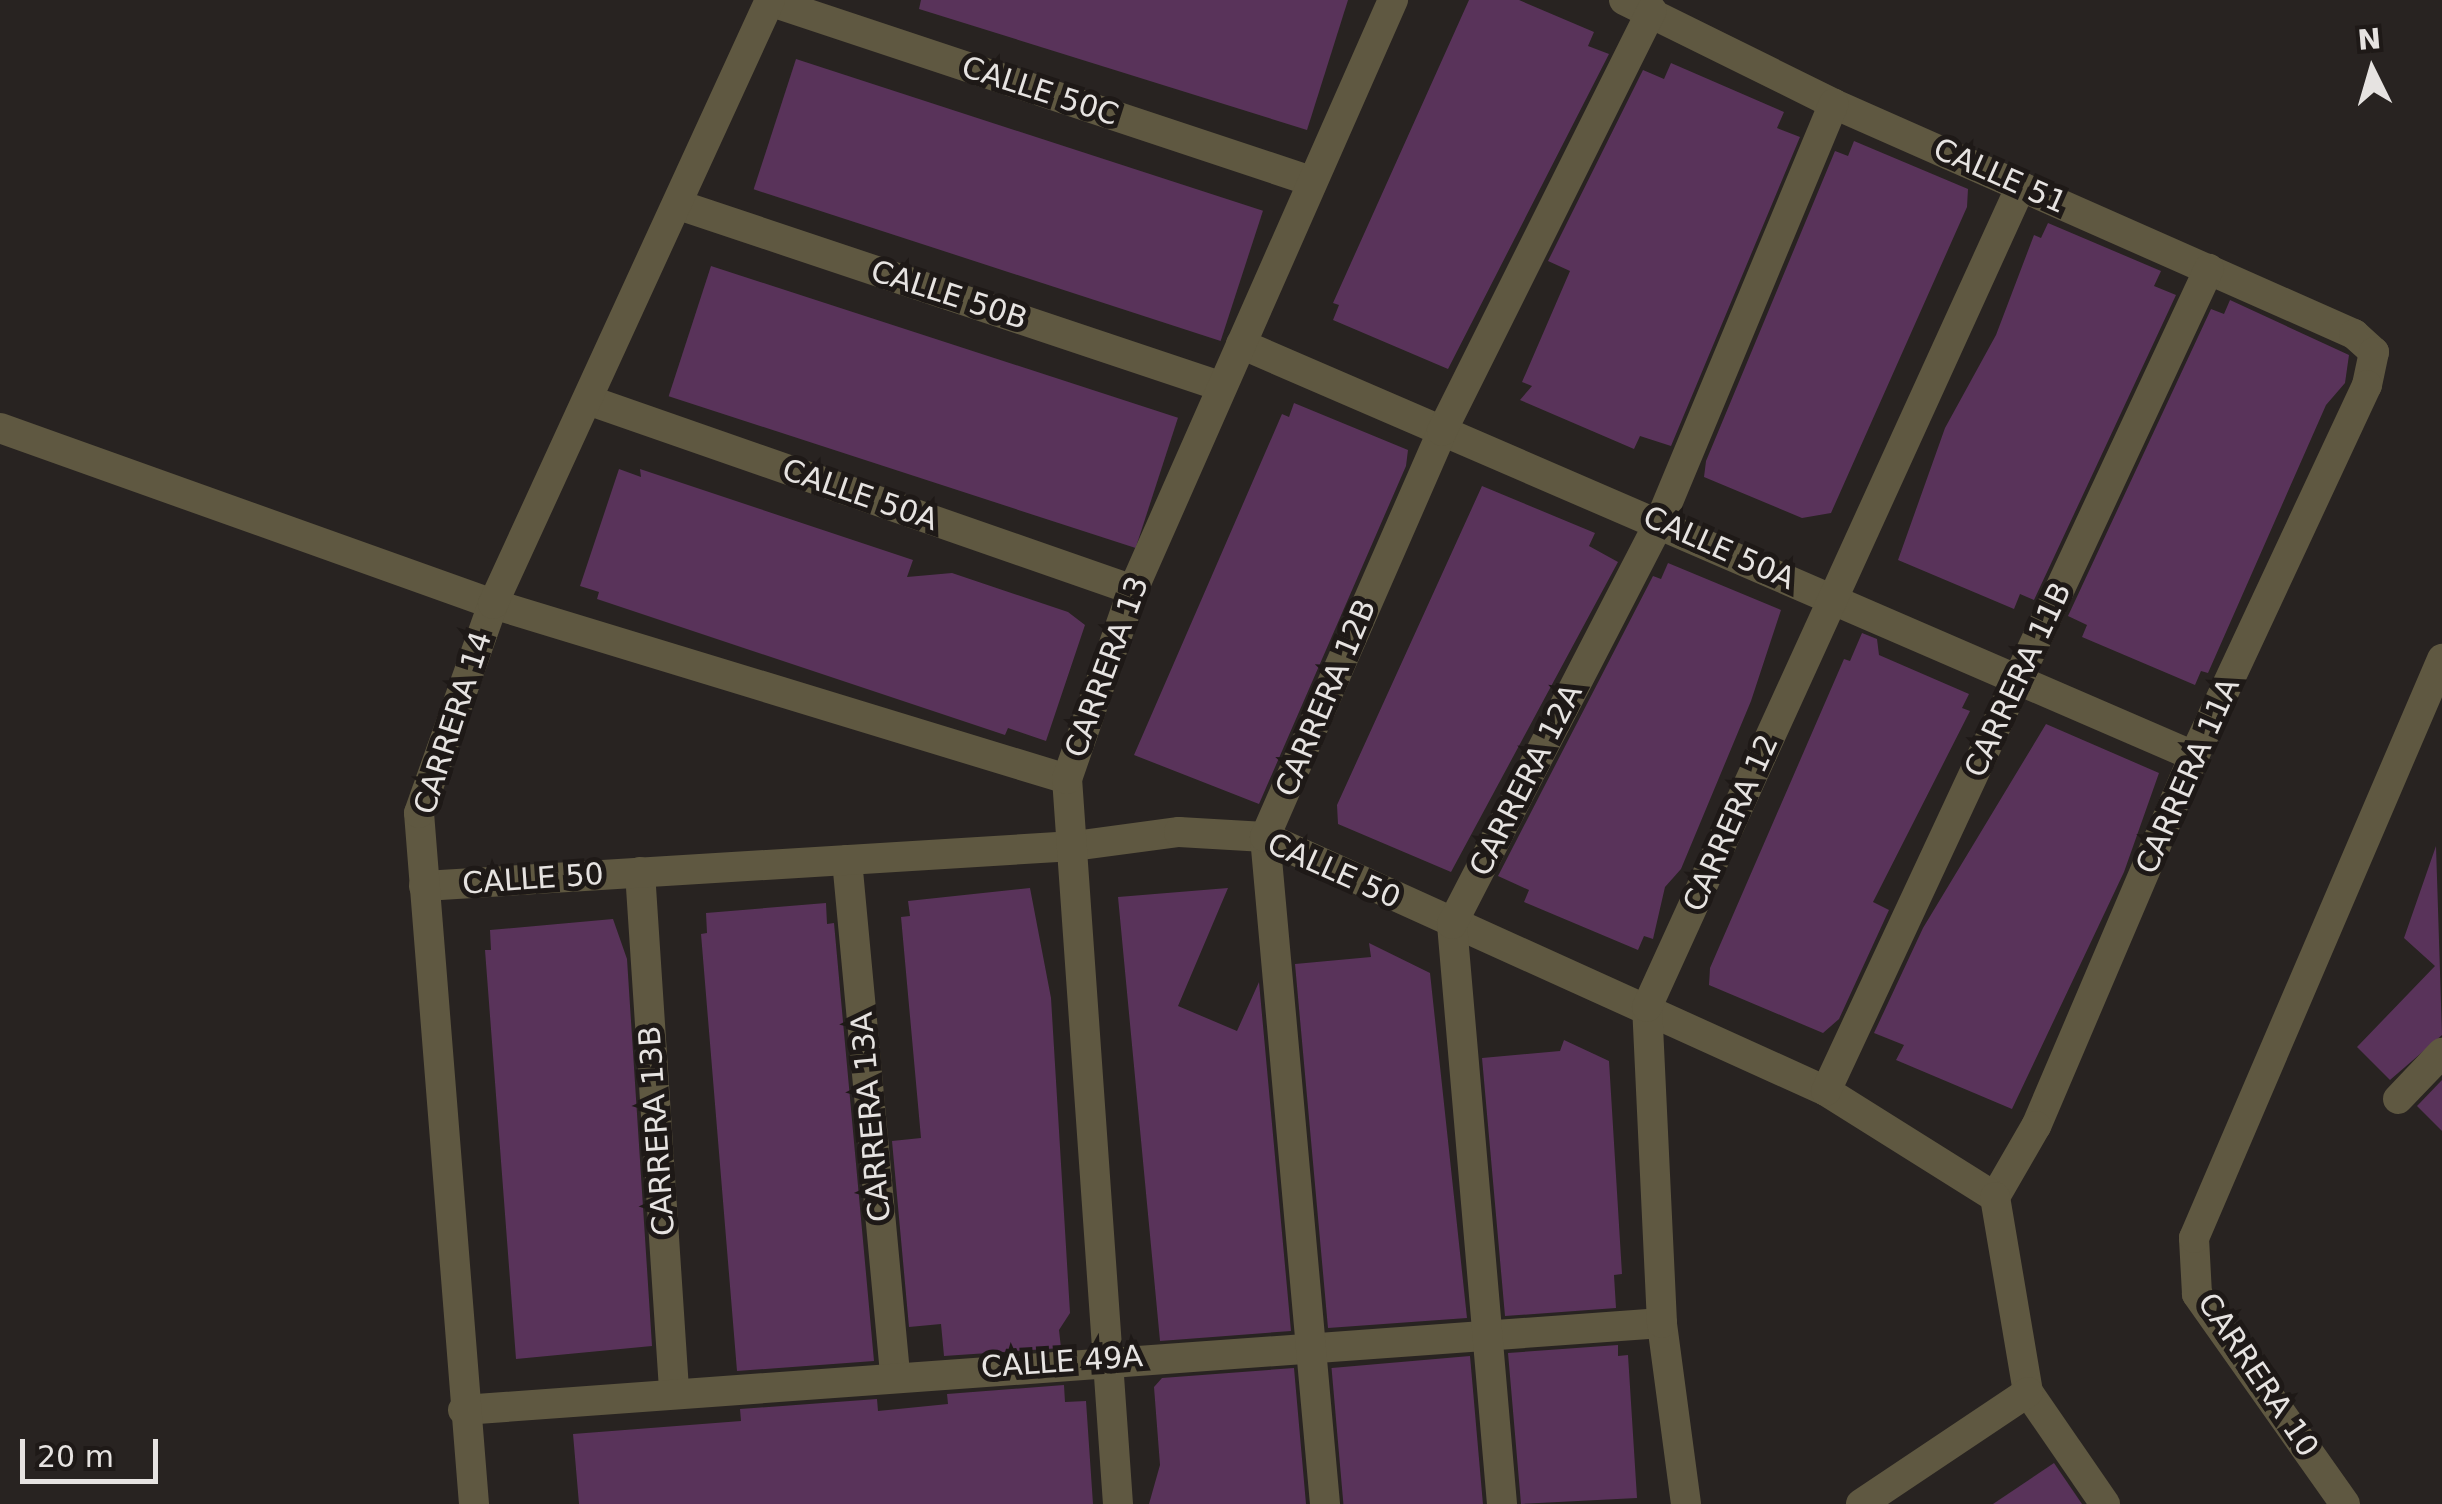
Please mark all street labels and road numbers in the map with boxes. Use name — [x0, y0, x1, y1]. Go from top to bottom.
street label: CALLE 50C — [957, 49, 1123, 133]
street label: CALLE 51 — [1928, 131, 2072, 221]
street label: CALLE 50B — [866, 253, 1032, 337]
street label: CALLE 50A — [778, 452, 942, 538]
street label: CALLE 50A — [1638, 499, 1800, 597]
street label: CARRERA 13 — [1058, 572, 1156, 762]
street label: CARRERA 11B — [1957, 577, 2079, 783]
street label: CARRERA 12B — [1268, 594, 1384, 802]
street label: CARRERA 14 — [407, 627, 499, 819]
street label: CARRERA 11A — [2129, 673, 2247, 879]
street label: CARRERA 12A — [1462, 678, 1590, 882]
street label: CARRERA 12 — [1676, 729, 1786, 917]
street label: CALLE 50 — [1262, 826, 1406, 916]
street label: CALLE 50 — [461, 856, 605, 902]
street label: CARRERA 13A — [844, 1011, 898, 1223]
street label: CARRERA 13B — [632, 1025, 682, 1237]
street label: CARRERA 10 — [2190, 1286, 2326, 1464]
street label: CALLE 49A — [980, 1338, 1144, 1386]

